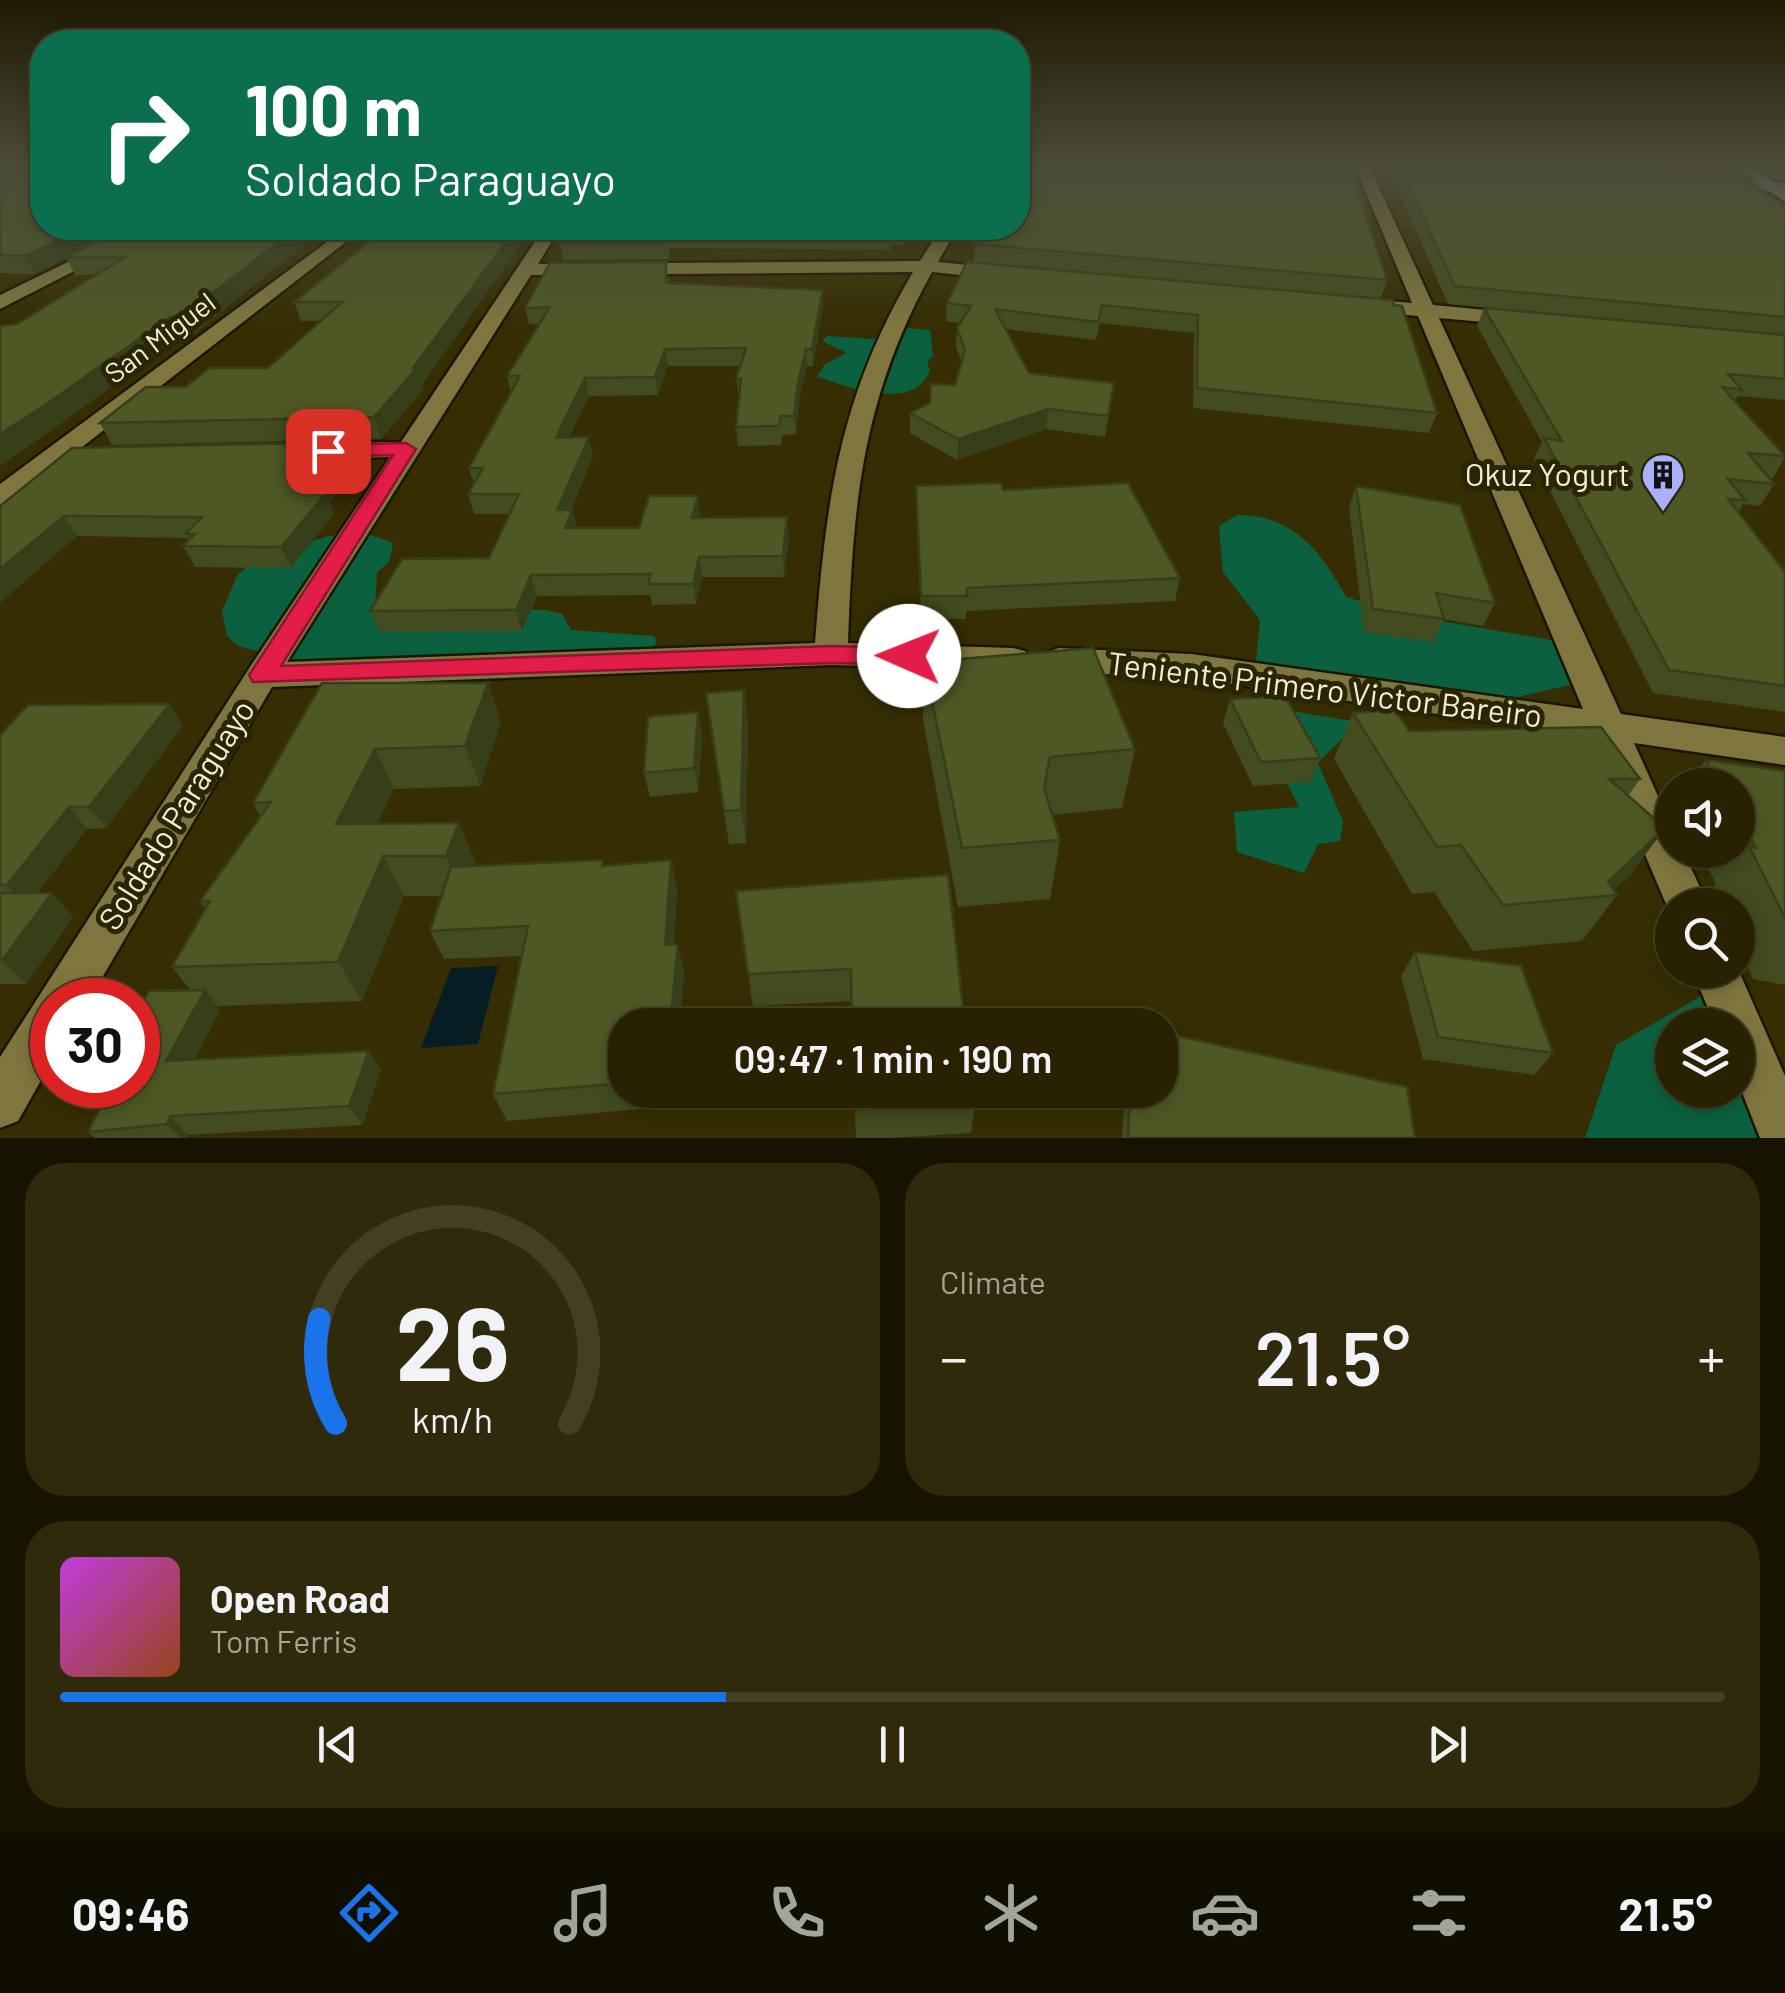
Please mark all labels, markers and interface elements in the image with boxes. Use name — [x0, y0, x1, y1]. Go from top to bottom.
text: 100 m — [245, 66, 422, 150]
icon: right — [80, 70, 210, 200]
text: Soldado Paraguayo — [245, 151, 616, 205]
street label: San Miguel — [97, 285, 221, 390]
pin — [286, 409, 371, 494]
icon: arrive — [301, 424, 356, 479]
building icon: Okuz Yogurt — [1640, 452, 1686, 513]
place label: Okuz Yogurt — [1465, 454, 1630, 492]
position arrow — [857, 604, 961, 708]
street label: Teniente Primero Victor Bareiro — [1106, 643, 1544, 733]
street label: Soldado Paraguayo — [89, 692, 261, 936]
map controls — [1655, 768, 1755, 1108]
button: sound — [1655, 768, 1755, 868]
button: search — [1655, 888, 1755, 988]
speed limit sign: 30 — [30, 978, 160, 1108]
button: layers — [1655, 1008, 1755, 1108]
text: 09:47 · 1 min · 190 m — [734, 1035, 1052, 1081]
text: Climate — [940, 1262, 1046, 1300]
text: 26 — [395, 1277, 510, 1402]
text: 21.5° — [1255, 1311, 1410, 1401]
text: − — [940, 1323, 968, 1389]
text: + — [1697, 1323, 1725, 1389]
text: km/h — [412, 1397, 493, 1440]
text: Open Road — [210, 1575, 390, 1621]
text: Tom Ferris — [210, 1621, 357, 1659]
icon: previous — [310, 1717, 365, 1772]
icon: pause — [865, 1717, 920, 1772]
icon: next — [1420, 1717, 1475, 1772]
icon: directions — [334, 1878, 404, 1948]
icon: music — [548, 1878, 618, 1948]
icon: phone — [762, 1878, 832, 1948]
icon: climate — [976, 1878, 1046, 1948]
icon: car — [1190, 1878, 1260, 1948]
icon: filters — [1404, 1878, 1474, 1948]
text: 09:46 — [72, 1886, 189, 1940]
text: 21.5° — [1619, 1886, 1713, 1940]

